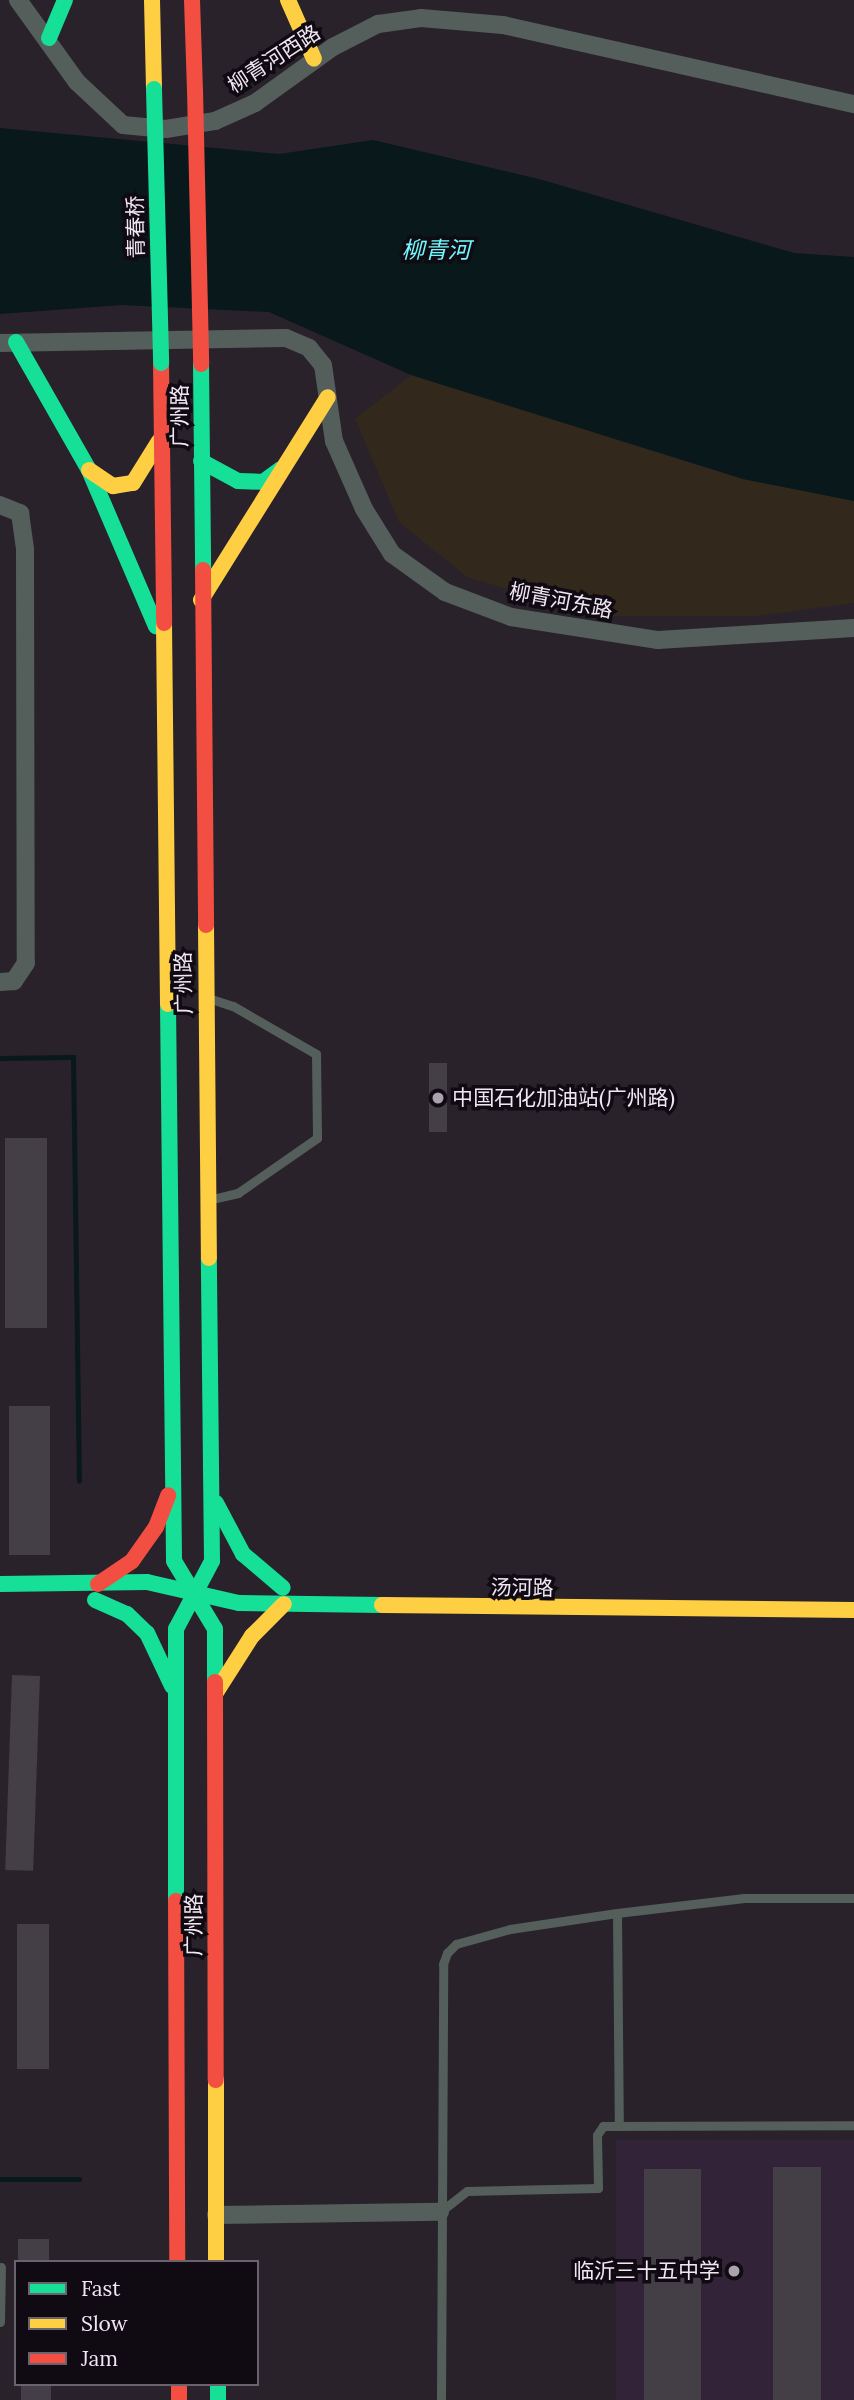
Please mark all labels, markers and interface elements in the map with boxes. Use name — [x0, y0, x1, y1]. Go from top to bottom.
street label: 柳青河西路 — [223, 20, 325, 98]
street label: 青春桥 — [123, 195, 149, 259]
water label: 柳青河 — [402, 236, 470, 264]
street label: 广州路 — [167, 385, 193, 447]
street label: 柳青河东路 — [507, 579, 615, 623]
street label: 广州路 — [171, 951, 197, 1015]
place label: 中国石化加油站(广州路) — [452, 1085, 675, 1111]
marker: 中国石化加油站(广州路) — [430, 1090, 446, 1106]
street label: 汤河路 — [490, 1575, 554, 1601]
street label: 广州路 — [181, 1894, 207, 1956]
place label: 临沂三十五中学 — [573, 2258, 720, 2284]
legend — [14, 2260, 259, 2386]
marker: 临沂三十五中学 — [726, 2263, 742, 2279]
text: Fast — [81, 2275, 120, 2302]
text: Slow — [81, 2310, 128, 2337]
text: Jam — [81, 2345, 118, 2372]

